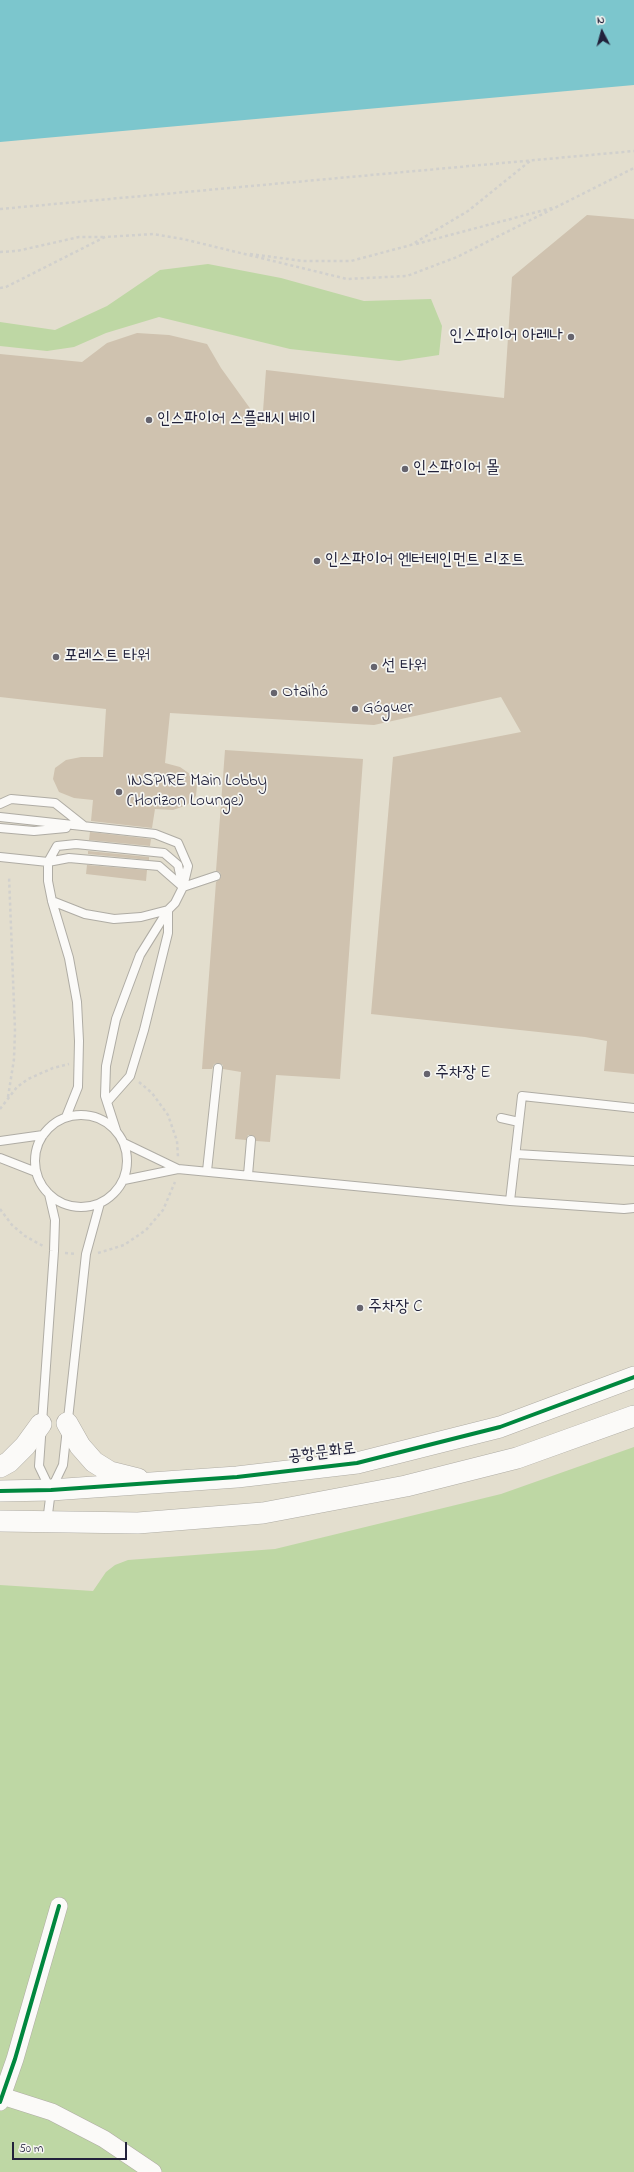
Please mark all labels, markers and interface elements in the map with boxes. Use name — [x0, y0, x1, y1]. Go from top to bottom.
north arrow — [582, 12, 622, 52]
text: N — [596, 12, 605, 28]
place label: 인스파이어 아레나 — [449, 327, 563, 347]
marker: 인스파이어 아레나 — [566, 332, 576, 342]
place label: 인스파이어 스플래시 베이 — [157, 410, 316, 430]
marker: 인스파이어 스플래시 베이 — [144, 415, 154, 425]
place label: 인스파이어 몰 — [413, 459, 499, 479]
marker: 인스파이어 몰 — [400, 464, 410, 474]
place label: 인스파이어 엔터테인먼트 리조트 — [325, 551, 525, 571]
marker: 인스파이어 엔터테인먼트 리조트 — [312, 556, 322, 566]
place label: 포레스트 타워 — [64, 647, 150, 667]
marker: 포레스트 타워 — [51, 652, 61, 662]
place label: 선 타워 — [382, 657, 427, 677]
marker: 선 타워 — [369, 662, 379, 672]
place label: Otaihó — [282, 683, 328, 703]
marker: Otaihó — [269, 688, 279, 698]
place label: Góguer — [363, 699, 413, 719]
marker: Góguer — [350, 704, 360, 714]
place label: INSPIRE Main Lobby (Horizon Lounge) — [127, 772, 267, 812]
marker: INSPIRE Main Lobby (Horizon Lounge) — [114, 787, 124, 797]
place label: 주차장 E — [435, 1064, 491, 1084]
marker: 주차장 E — [422, 1069, 432, 1079]
place label: 주차장 C — [368, 1298, 423, 1318]
marker: 주차장 C — [355, 1303, 365, 1313]
street label: 공항문화로 — [287, 1440, 357, 1468]
scale bar — [14, 2134, 129, 2160]
text: 50 m — [19, 2140, 43, 2158]

